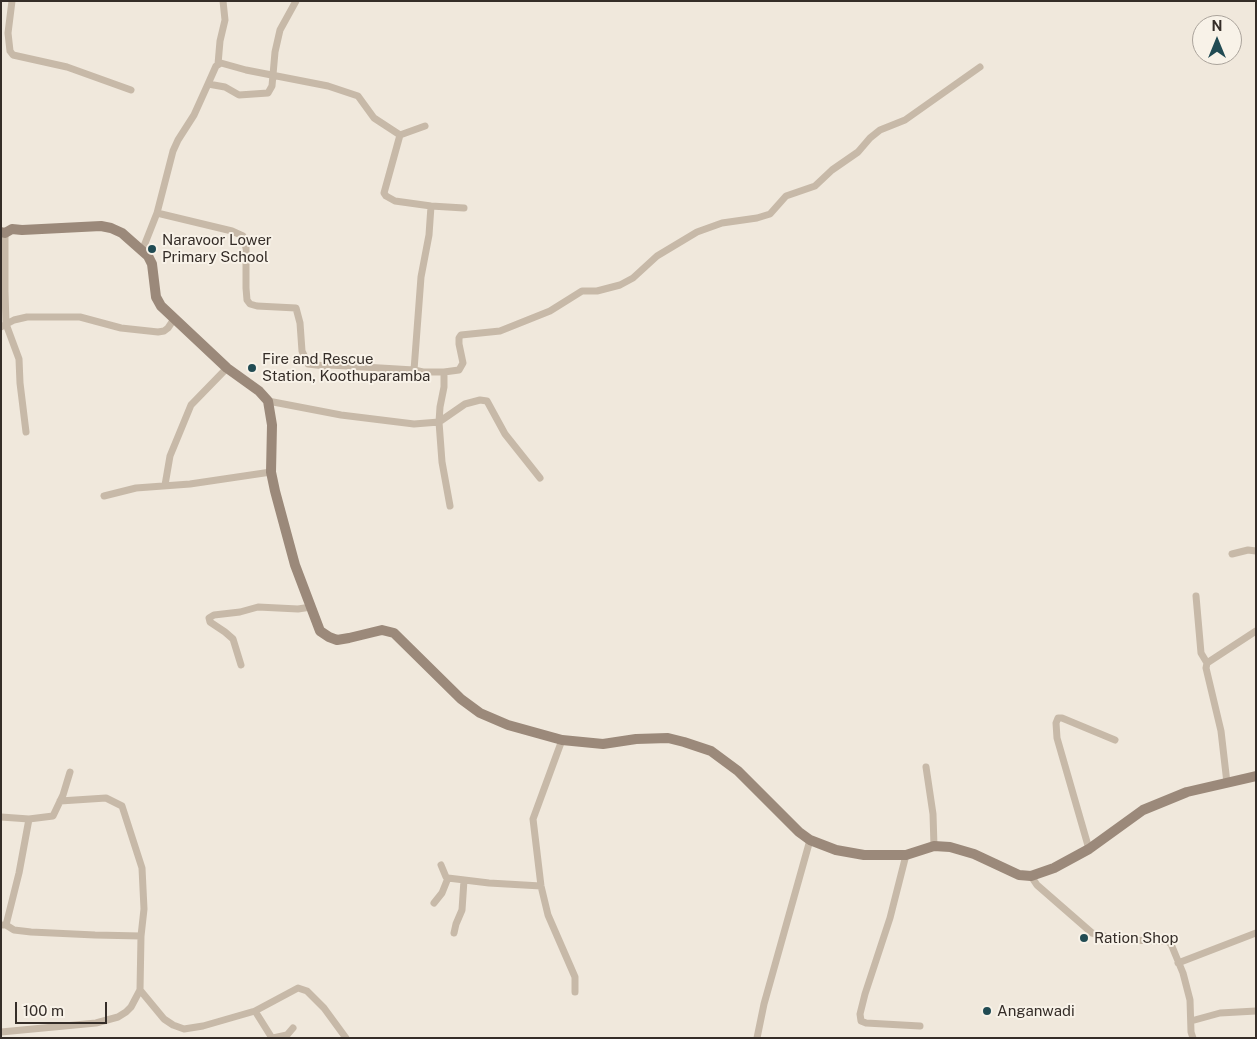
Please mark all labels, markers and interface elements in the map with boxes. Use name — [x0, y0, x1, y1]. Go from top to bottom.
north arrow — [1192, 15, 1242, 65]
text: N — [1212, 18, 1222, 34]
place label: Naravoor Lower Primary School — [162, 231, 272, 266]
marker: Naravoor Lower Primary School — [146, 243, 158, 255]
place label: Fire and Rescue Station, Koothuparamba — [262, 350, 430, 385]
marker: Fire and Rescue Station, Koothuparamba — [246, 362, 258, 374]
place label: Ration Shop — [1094, 929, 1178, 947]
marker: Ration Shop — [1078, 932, 1090, 944]
scale bar — [18, 992, 110, 1024]
text: 100 m — [23, 1002, 64, 1019]
place label: Anganwadi — [997, 1002, 1075, 1020]
marker: Anganwadi — [981, 1005, 993, 1017]

